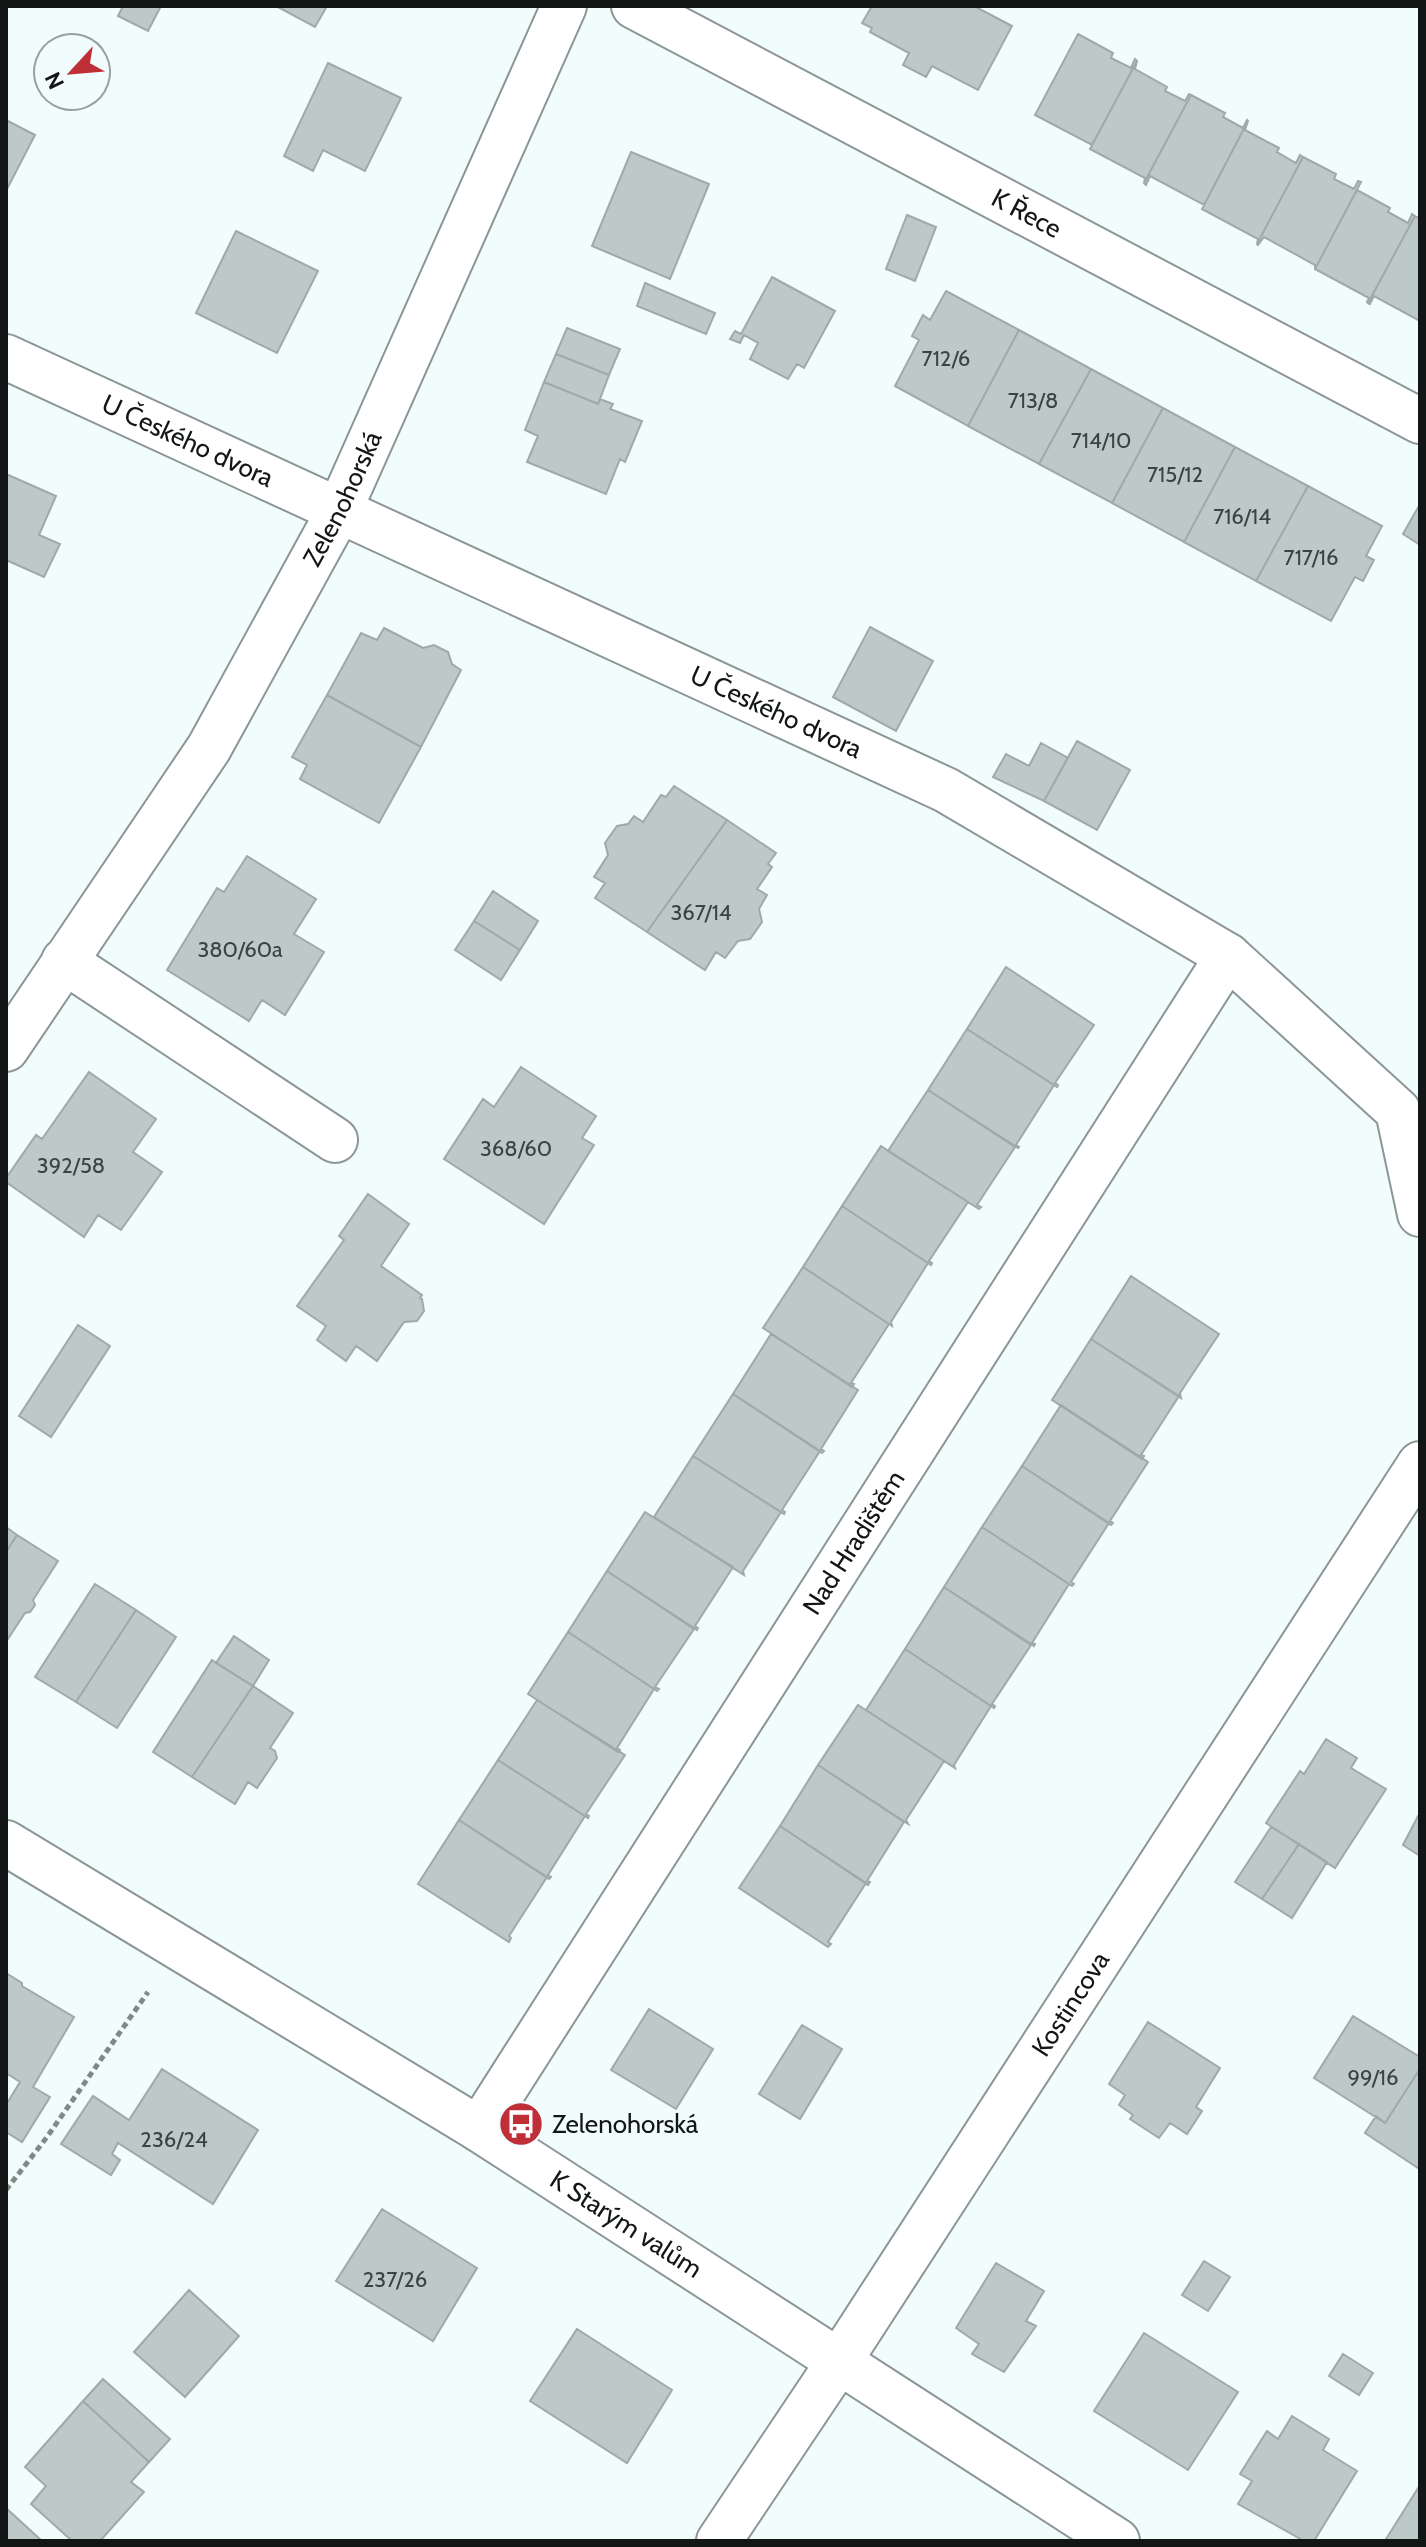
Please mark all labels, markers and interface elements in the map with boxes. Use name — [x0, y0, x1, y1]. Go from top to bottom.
north arrow — [32, 32, 112, 112]
text: N — [39, 68, 70, 93]
street label: K Řece — [986, 182, 1067, 245]
house number: 712/6 — [922, 345, 970, 372]
street label: U Českého dvora — [97, 387, 279, 494]
house number: 713/8 — [1008, 387, 1058, 414]
street label: Zelenohorská — [296, 426, 389, 572]
house number: 714/10 — [1071, 427, 1131, 454]
house number: 715/12 — [1147, 461, 1203, 488]
house number: 716/14 — [1213, 503, 1271, 530]
house number: 717/16 — [1284, 544, 1338, 571]
street label: U Českého dvora — [685, 658, 868, 765]
house number: 367/14 — [670, 899, 732, 926]
house number: 380/60a — [197, 936, 283, 963]
house number: 368/60 — [480, 1135, 552, 1162]
house number: 392/58 — [37, 1152, 105, 1179]
street label: Nad Hradištěm — [796, 1464, 911, 1621]
street label: Kostincova — [1025, 1945, 1116, 2062]
house number: 99/16 — [1347, 2064, 1399, 2091]
bus stop icon: Zelenohorská — [497, 2100, 545, 2148]
place label: Zelenohorská — [552, 2108, 699, 2140]
house number: 236/24 — [140, 2126, 208, 2153]
street label: K Starým valům — [544, 2163, 708, 2285]
house number: 237/26 — [363, 2266, 427, 2293]

